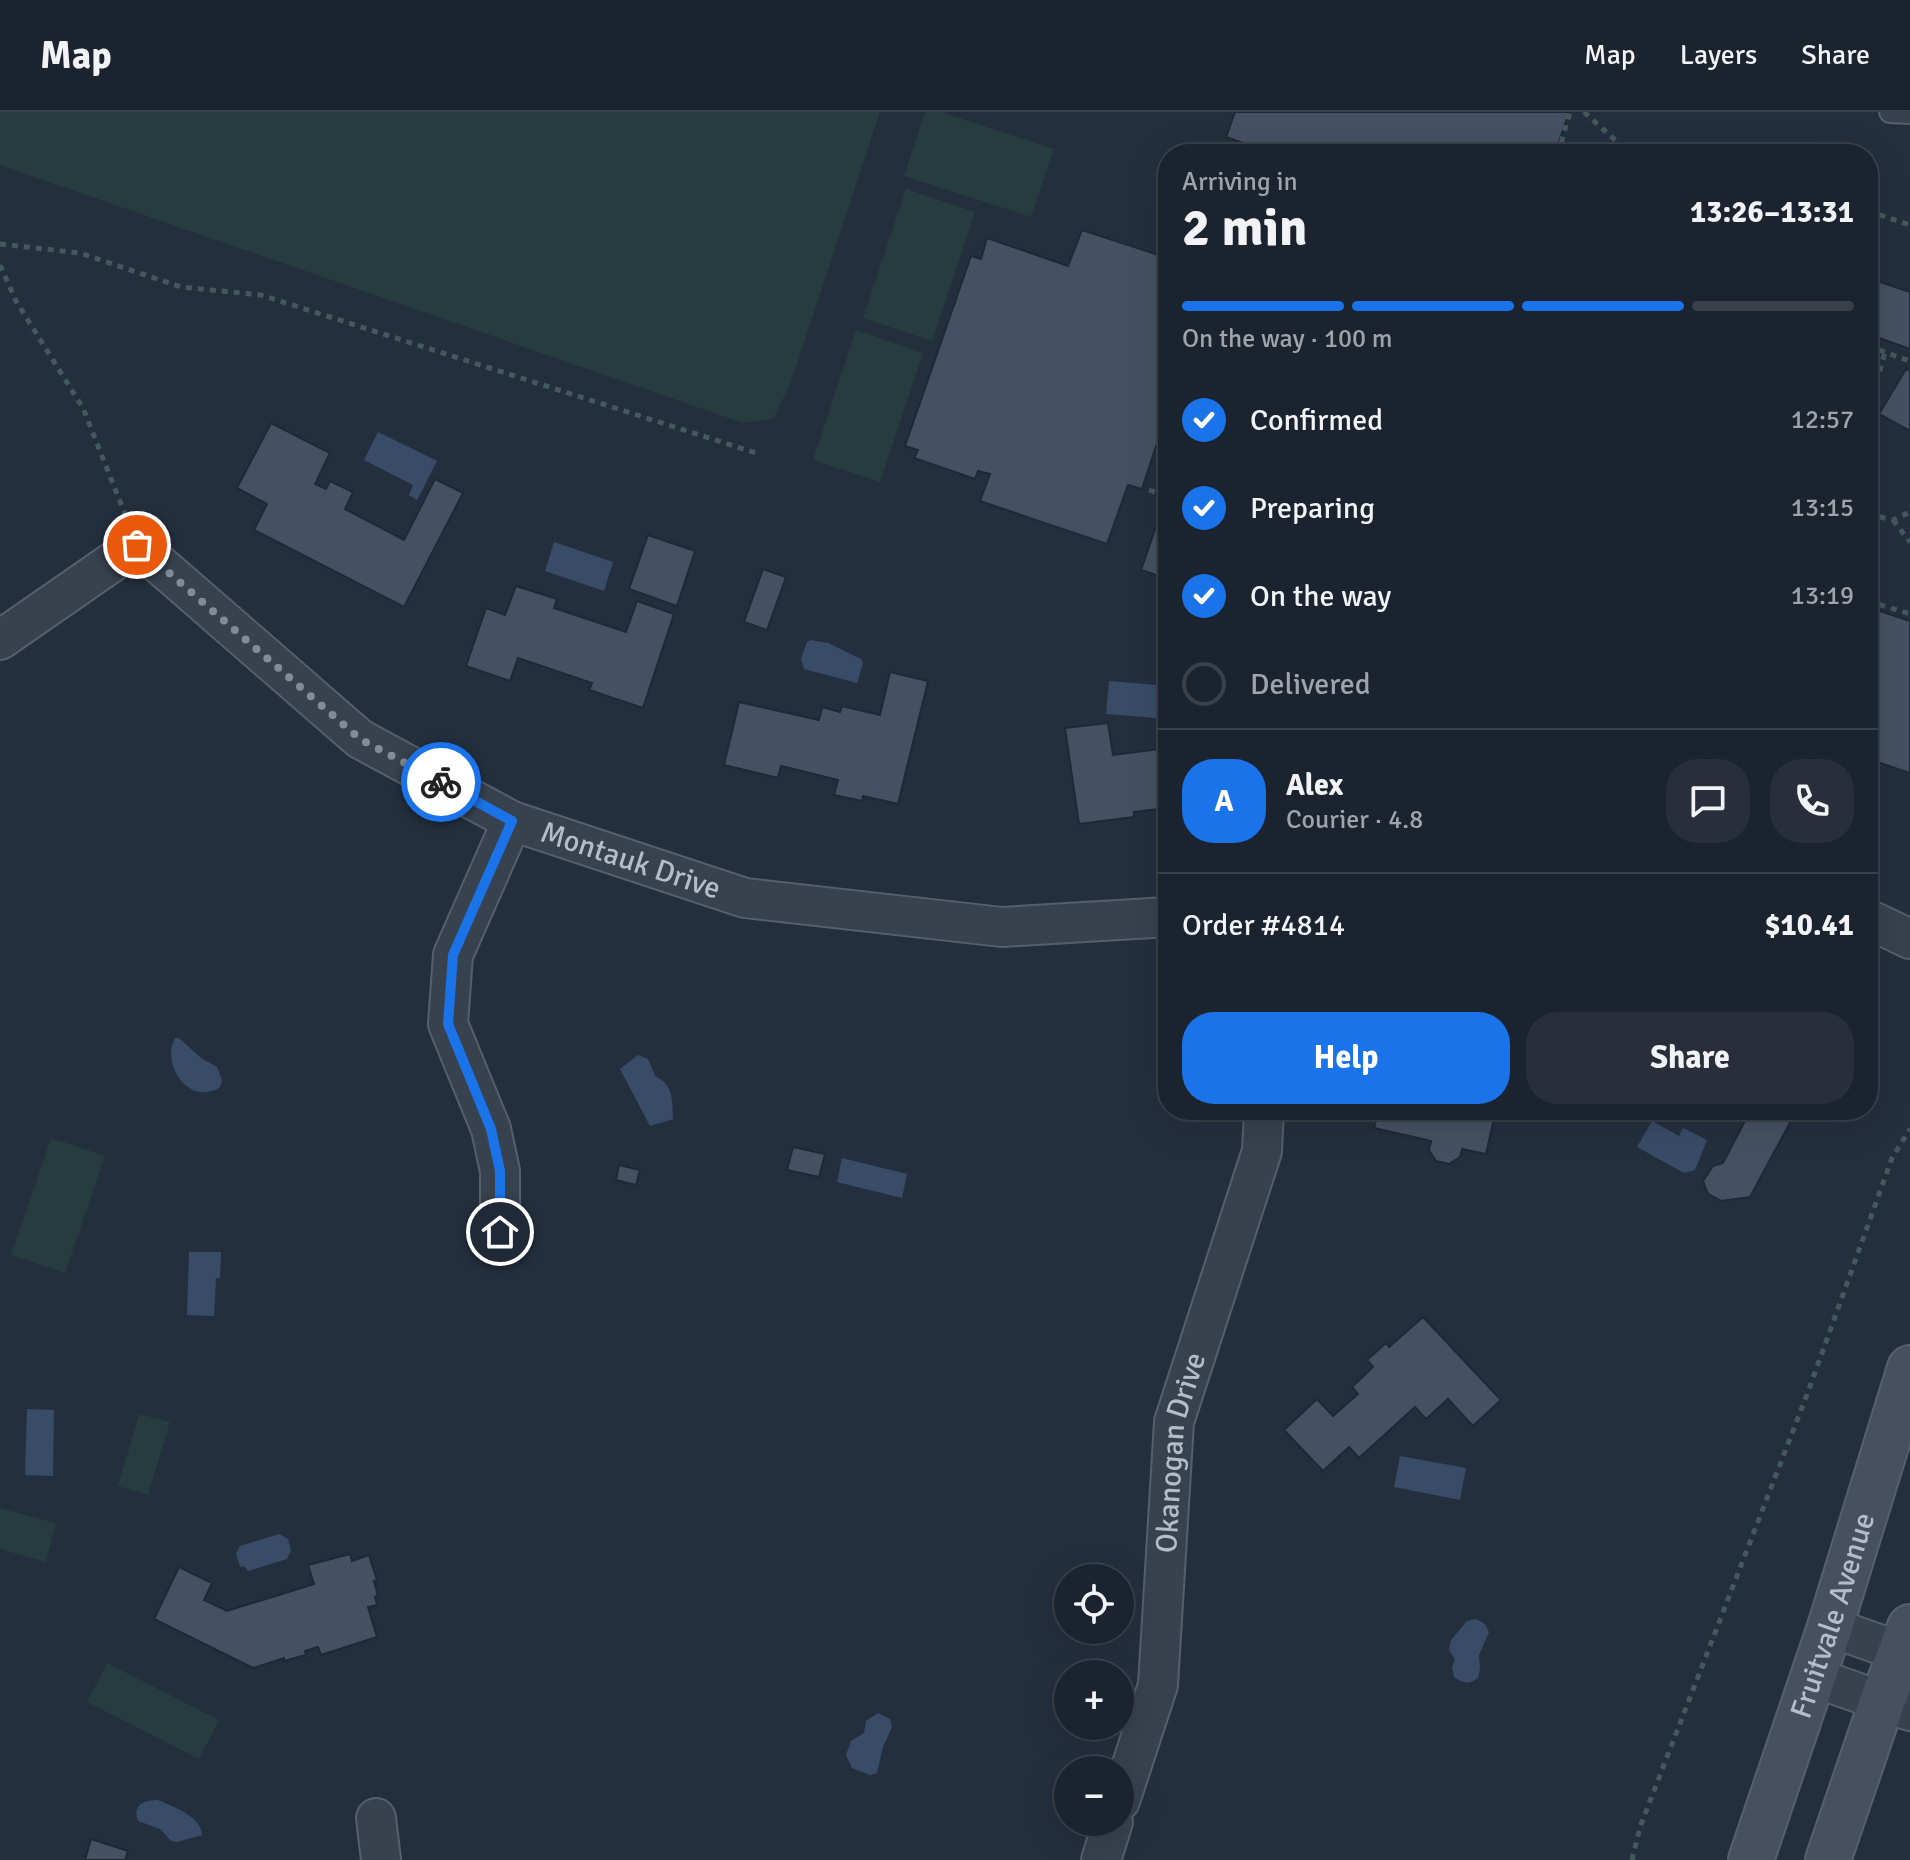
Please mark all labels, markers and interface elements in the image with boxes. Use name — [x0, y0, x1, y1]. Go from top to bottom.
text: Map — [40, 32, 112, 79]
text: Map — [1584, 38, 1636, 72]
text: Layers — [1680, 38, 1757, 72]
text: Share — [1801, 38, 1870, 72]
text: Arriving in — [1182, 166, 1298, 198]
text: 13:26–13:31 — [1690, 194, 1854, 231]
text: 2 min — [1182, 196, 1308, 260]
text: On the way · 100 m — [1182, 323, 1392, 355]
icon: check — [1182, 398, 1226, 442]
text: Confirmed — [1250, 402, 1383, 439]
text: 12:57 — [1791, 404, 1854, 436]
icon: check — [1182, 486, 1226, 530]
text: Preparing — [1250, 490, 1375, 527]
text: 13:15 — [1791, 492, 1854, 524]
pin — [103, 511, 171, 579]
icon: bag — [115, 523, 159, 567]
icon: check — [1182, 574, 1226, 618]
text: On the way — [1250, 578, 1391, 615]
text: 13:19 — [1791, 580, 1854, 612]
text: Delivered — [1250, 666, 1371, 703]
courier — [401, 742, 481, 822]
button: chat — [1666, 759, 1750, 843]
button: phone — [1770, 759, 1854, 843]
icon: bike — [419, 760, 463, 804]
text: Alex — [1286, 767, 1343, 804]
text: A — [1214, 783, 1234, 820]
text: Courier · 4.8 — [1286, 804, 1423, 836]
street label: Montauk Drive — [536, 814, 725, 908]
text: Order #4814 — [1182, 907, 1345, 944]
text: $10.41 — [1764, 907, 1854, 944]
button: Help — [1182, 1012, 1510, 1104]
button: Share — [1526, 1012, 1854, 1104]
pin — [466, 1198, 534, 1266]
icon: home — [478, 1210, 522, 1254]
street label: Okanogan Drive — [1148, 1348, 1214, 1554]
street label: Fruitvale Avenue — [1782, 1508, 1883, 1723]
map controls — [1054, 1564, 1134, 1836]
button: locate — [1054, 1564, 1134, 1644]
button: + — [1054, 1660, 1134, 1740]
button: − — [1054, 1756, 1134, 1836]

